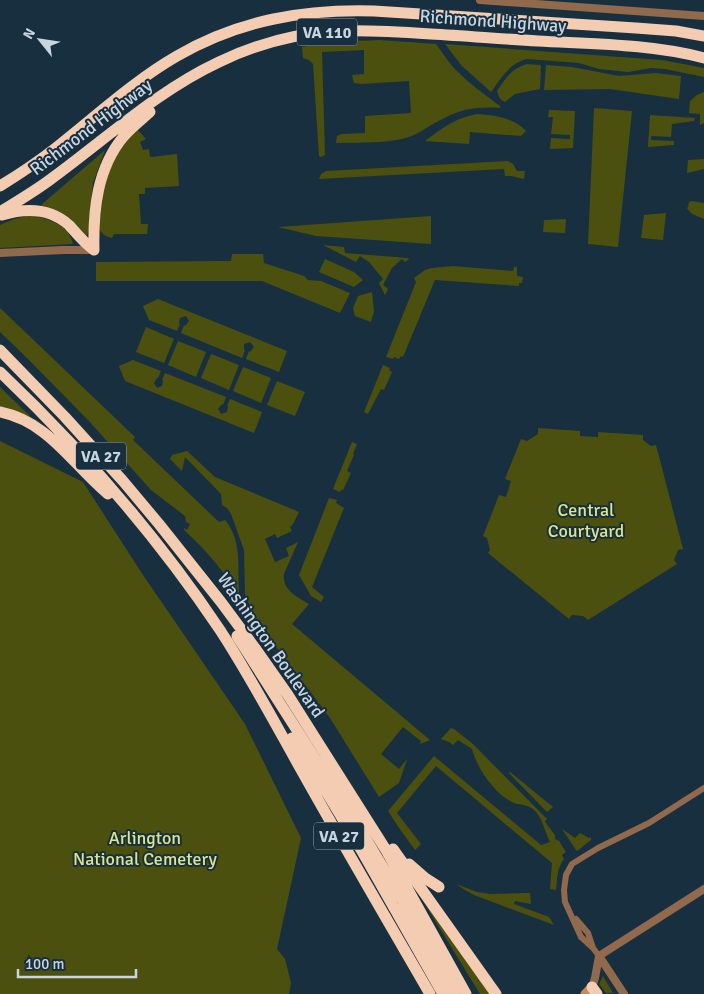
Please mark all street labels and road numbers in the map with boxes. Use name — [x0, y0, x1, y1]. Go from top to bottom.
street label: Richmond Highway — [419, 5, 568, 37]
road number: VA 110 — [297, 18, 357, 46]
street label: Richmond Highway — [26, 74, 157, 180]
road number: VA 27 — [76, 442, 126, 470]
street label: Washington Boulevard — [213, 568, 329, 722]
road number: VA 27 — [314, 822, 364, 849]

